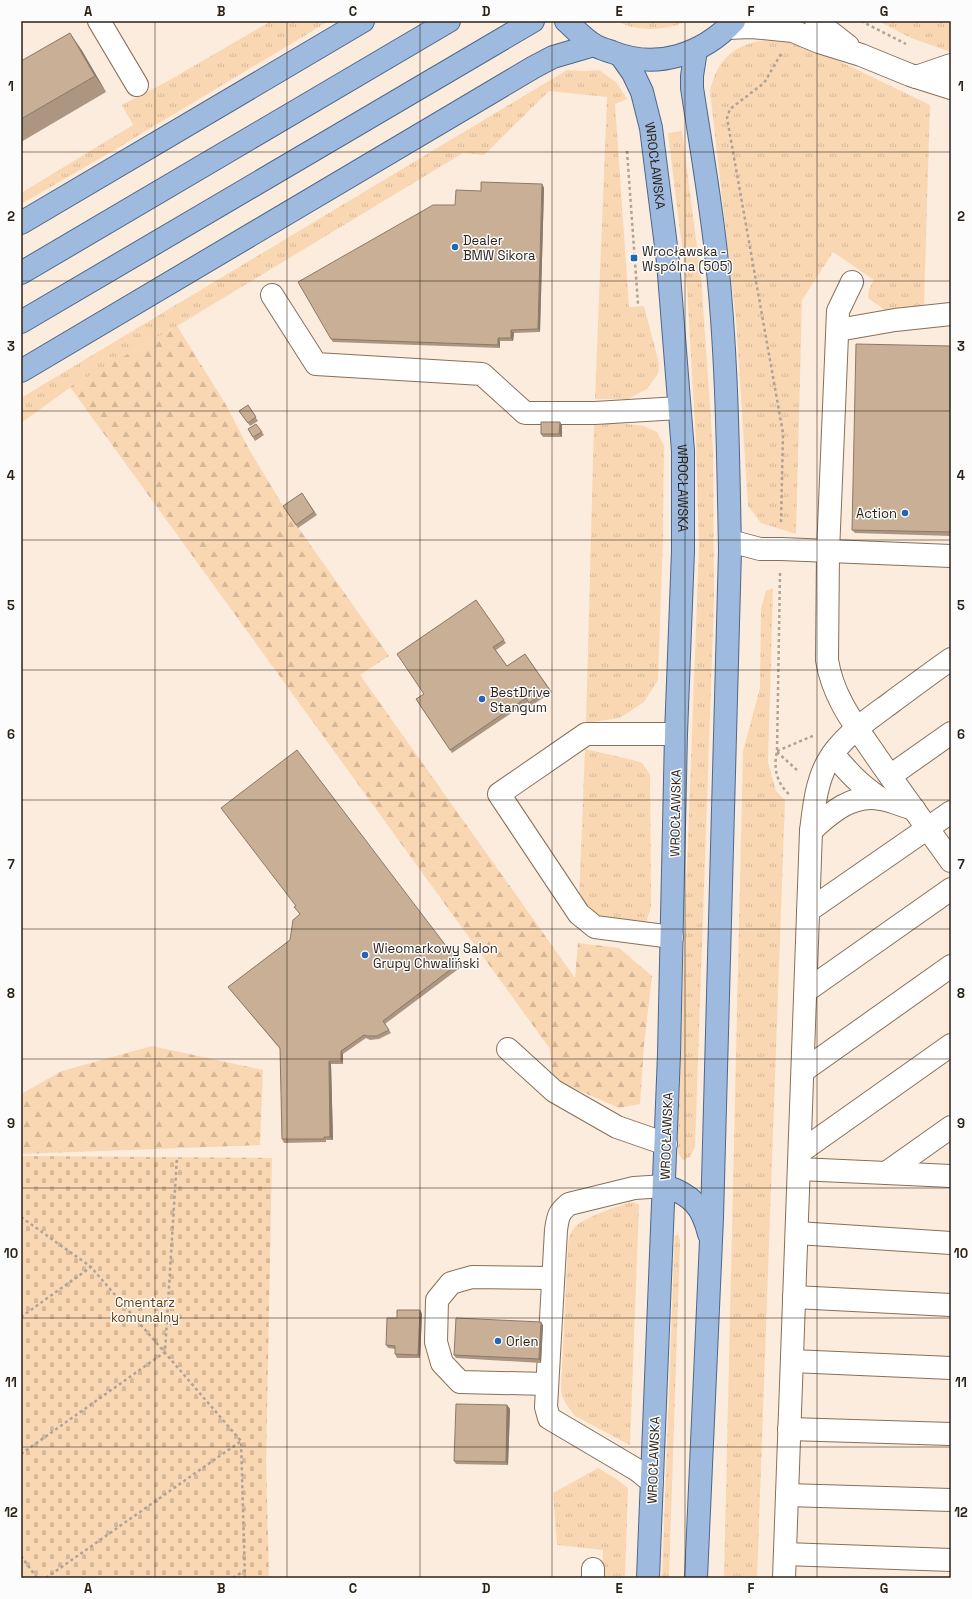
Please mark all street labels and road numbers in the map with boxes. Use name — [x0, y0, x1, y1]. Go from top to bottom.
street label: WROCŁAWSKA — [641, 120, 669, 210]
street label: WROCŁAWSKA — [674, 444, 691, 532]
street label: WROCŁAWSKA — [666, 769, 685, 857]
street label: WROCŁAWSKA — [656, 1092, 677, 1180]
street label: WROCŁAWSKA — [643, 1416, 664, 1504]

